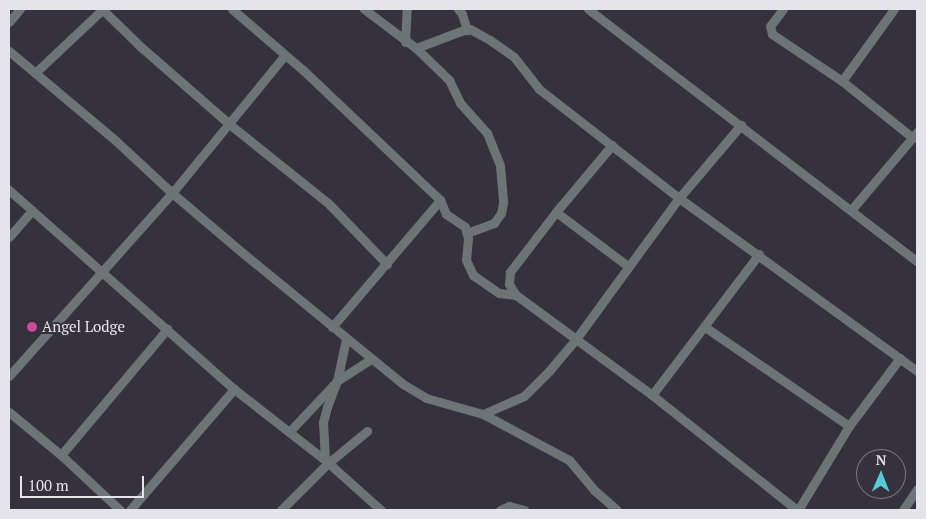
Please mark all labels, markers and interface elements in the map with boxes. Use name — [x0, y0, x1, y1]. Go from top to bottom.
place label: Angel Lodge — [42, 318, 125, 336]
marker: Angel Lodge — [26, 321, 38, 333]
north arrow — [856, 449, 906, 499]
text: N — [876, 450, 887, 469]
scale bar — [22, 466, 146, 498]
text: 100 m — [28, 475, 69, 495]

